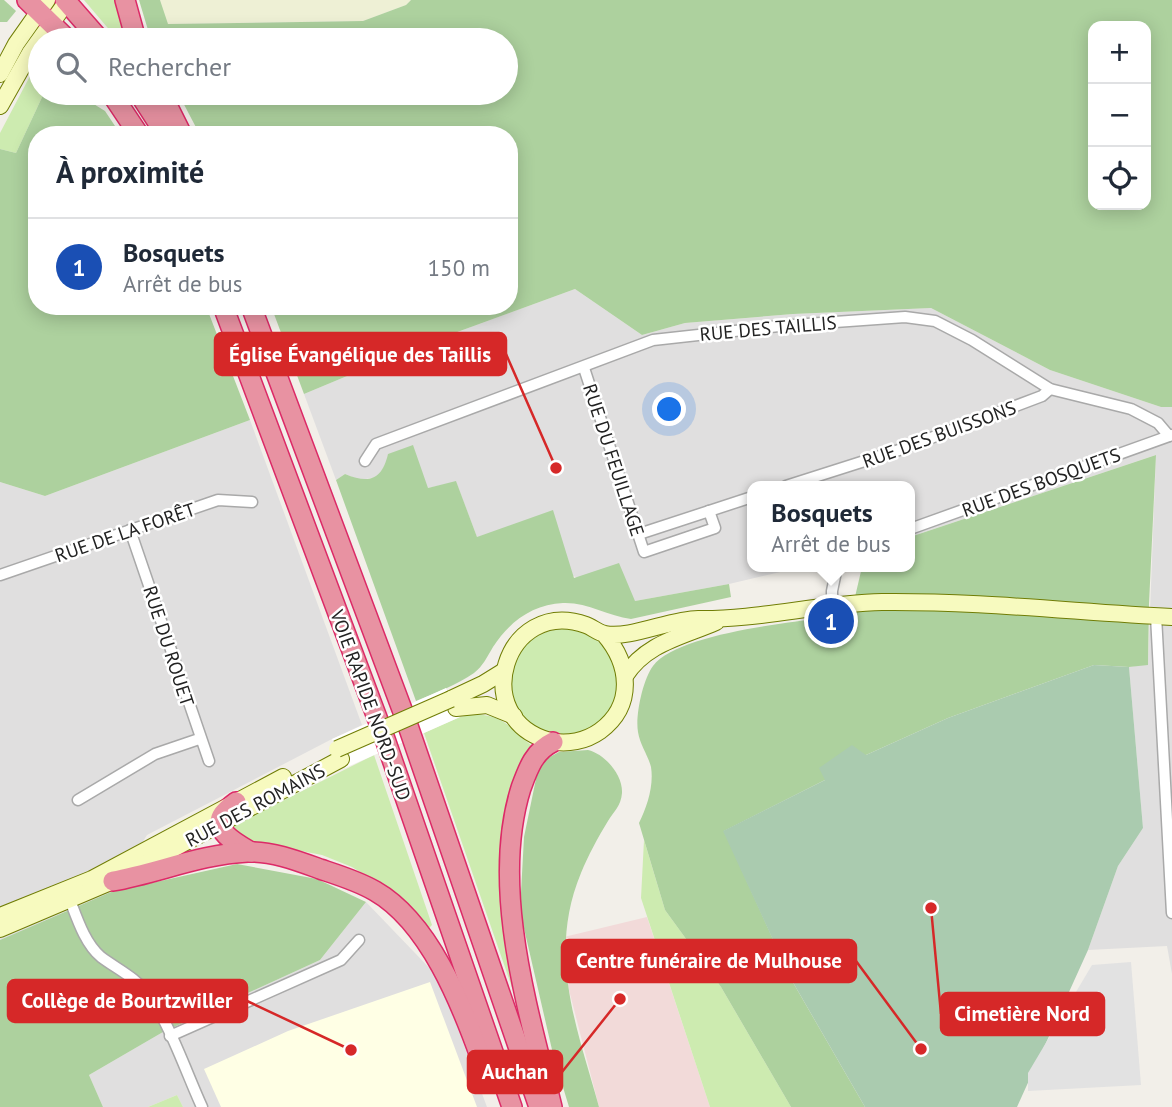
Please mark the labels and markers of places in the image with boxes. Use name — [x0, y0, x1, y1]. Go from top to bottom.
callout: Église Évangélique des Taillis — [215, 333, 506, 375]
pin: 1 — [808, 595, 854, 647]
callout: Centre funéraire de Mulhouse — [562, 940, 856, 982]
callout: Collège de Bourtzwiller — [8, 980, 247, 1022]
callout: Cimetière Nord — [941, 993, 1104, 1035]
callout: Auchan — [468, 1051, 562, 1093]

